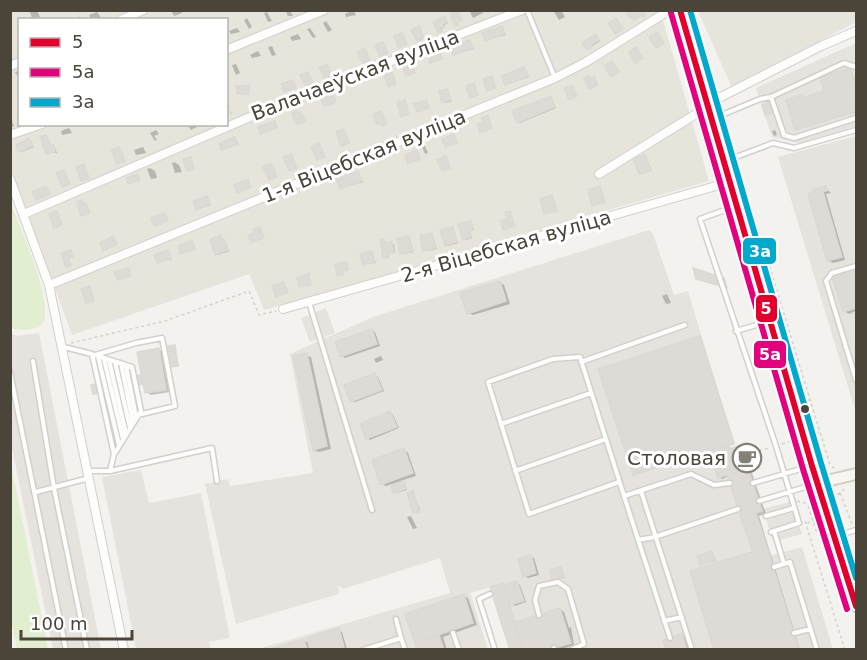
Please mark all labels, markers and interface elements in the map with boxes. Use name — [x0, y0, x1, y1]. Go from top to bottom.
legend — [18, 18, 228, 126]
street label: Валачаеўская вуліца — [248, 24, 462, 126]
text: 5 — [72, 31, 83, 52]
text: 5а — [72, 61, 94, 82]
text: 3а — [72, 91, 94, 112]
street label: 1-я Віцебская вуліца — [259, 104, 469, 208]
street label: 2-я Віцебская вуліца — [398, 205, 614, 287]
line badge: 3а — [742, 237, 777, 265]
text: 3а — [749, 242, 771, 261]
line badge: 5 — [755, 294, 778, 323]
text: 5 — [760, 299, 772, 318]
line badge: 5а — [753, 340, 787, 369]
text: 5а — [759, 345, 781, 364]
unlabelled marker — [799, 403, 811, 415]
cafe icon: Столовая — [731, 442, 763, 474]
place label: Столовая — [627, 446, 726, 470]
scale bar — [21, 603, 132, 641]
text: 100 m — [30, 613, 88, 634]

